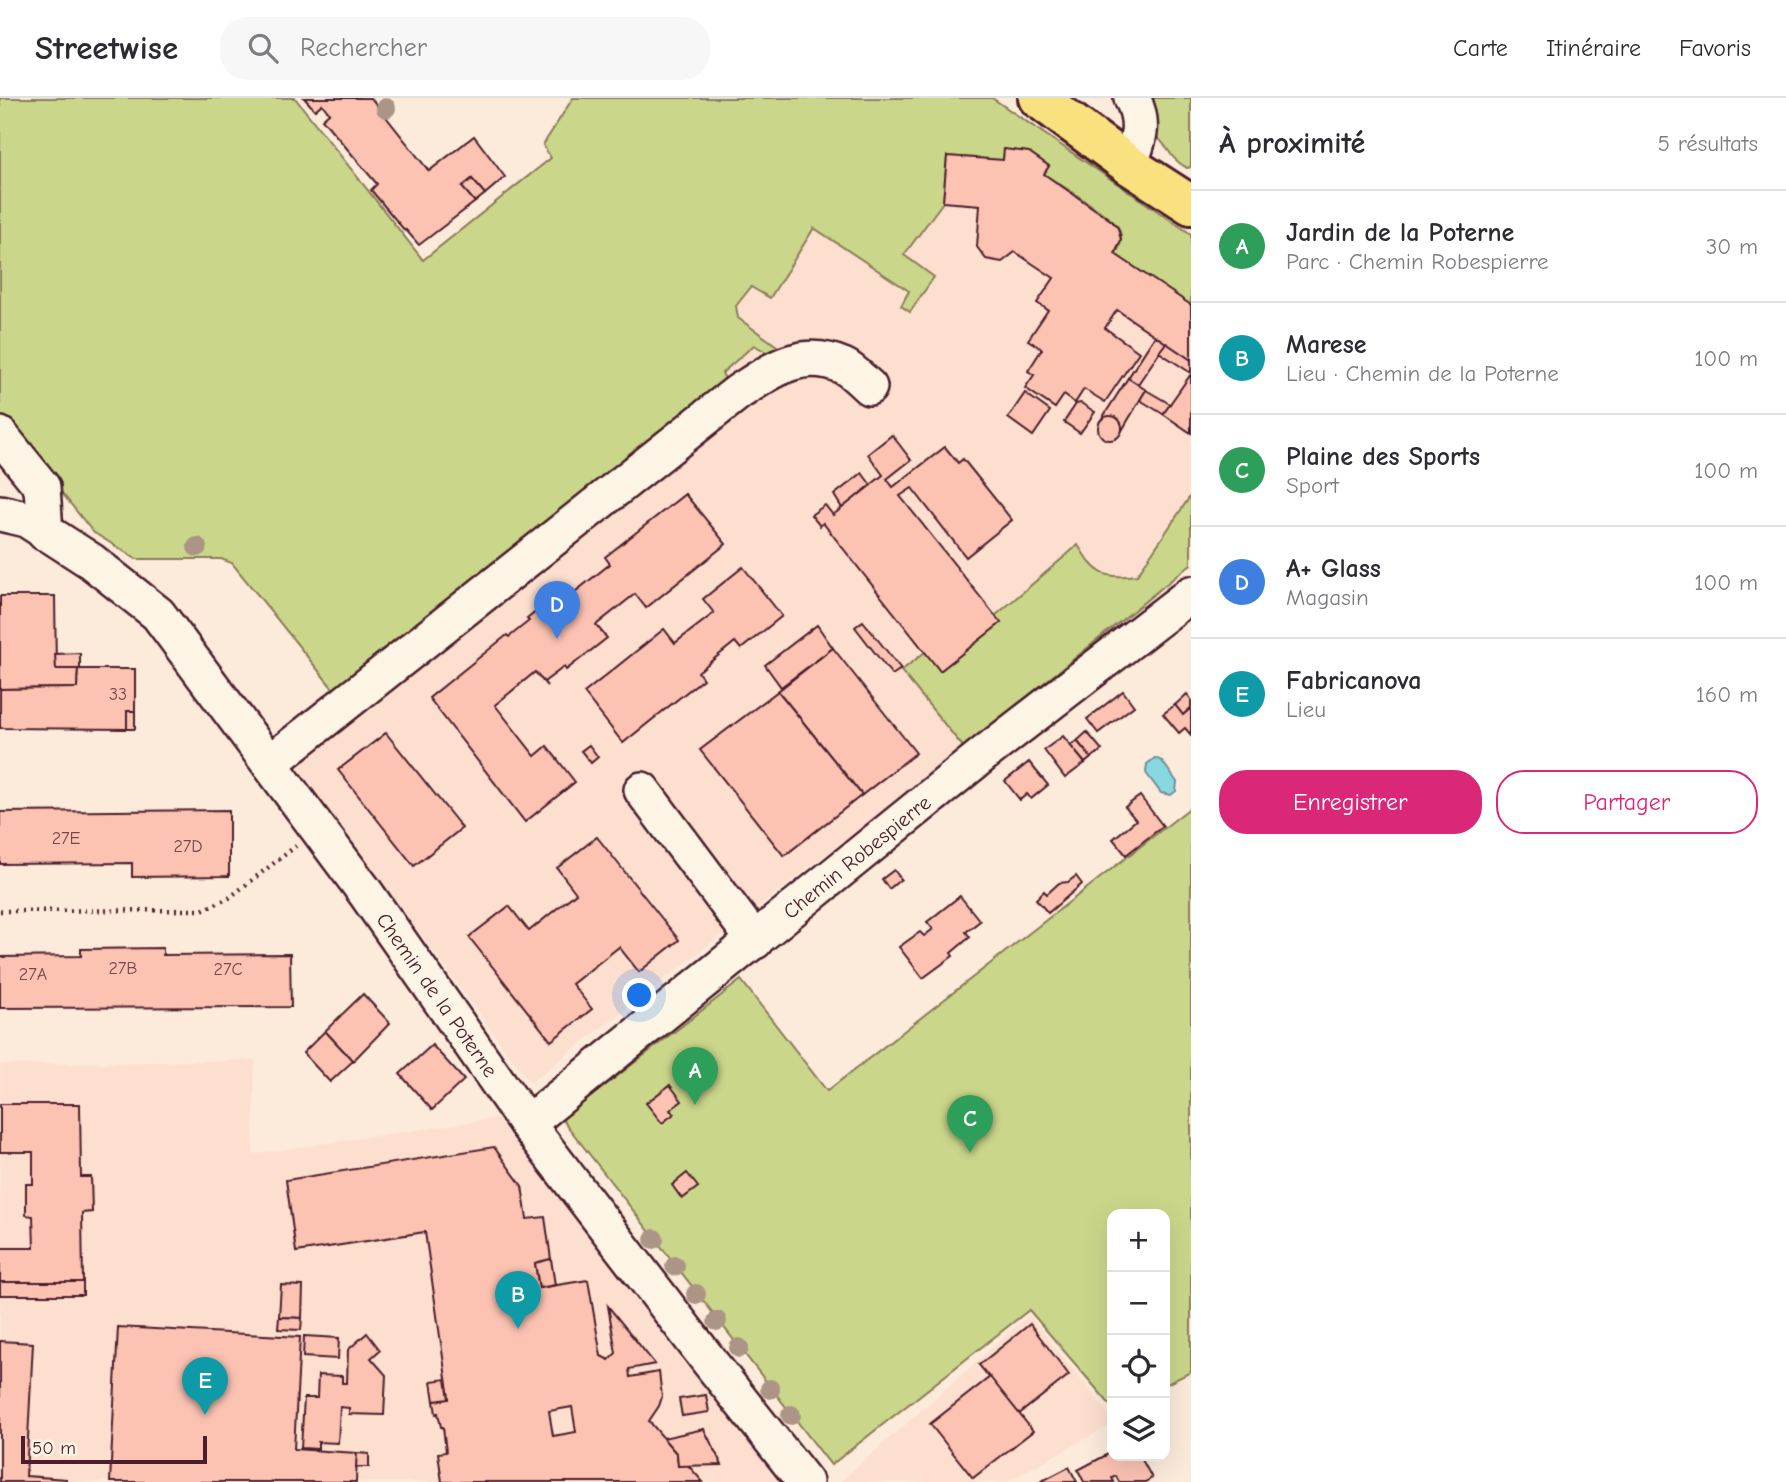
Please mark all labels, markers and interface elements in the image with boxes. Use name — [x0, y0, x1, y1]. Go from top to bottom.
search box — [220, 17, 710, 80]
text: Streetwise — [35, 29, 178, 67]
icon: search — [244, 29, 282, 67]
text: Rechercher — [300, 33, 427, 63]
text: Carte — [1453, 34, 1508, 62]
text: Itinéraire — [1546, 34, 1641, 62]
text: Favoris — [1679, 34, 1751, 62]
text: À proximité — [1219, 126, 1365, 161]
text: 5 résultats — [1658, 130, 1758, 157]
text: Jardin de la Poterne — [1286, 218, 1514, 248]
text: A — [1236, 233, 1248, 260]
text: 30 m — [1706, 233, 1758, 260]
text: Parc · Chemin Robespierre — [1286, 248, 1549, 275]
text: Marese — [1286, 330, 1366, 360]
text: B — [1235, 345, 1249, 372]
text: 100 m — [1694, 345, 1758, 372]
text: Lieu · Chemin de la Poterne — [1286, 360, 1559, 387]
text: Plaine des Sports — [1286, 442, 1480, 472]
text: C — [1235, 457, 1249, 484]
text: 100 m — [1694, 457, 1758, 484]
text: Sport — [1286, 472, 1339, 499]
text: A+ Glass — [1286, 554, 1381, 584]
text: D — [1235, 569, 1249, 596]
text: 100 m — [1694, 569, 1758, 596]
pin: D — [534, 581, 580, 639]
text: Magasin — [1286, 584, 1369, 611]
text: Fabricanova — [1286, 666, 1421, 696]
text: E — [1235, 681, 1249, 708]
text: 160 m — [1696, 681, 1758, 708]
house number: 33 — [109, 684, 127, 705]
text: Lieu — [1286, 696, 1326, 723]
button: Enregistrer — [1219, 770, 1482, 834]
button: Partager — [1496, 770, 1758, 834]
street label: Chemin Robespierre — [779, 790, 935, 924]
house number: 27E — [52, 828, 81, 849]
house number: 27D — [173, 836, 203, 857]
street label: Chemin de la Poterne — [371, 908, 503, 1082]
house number: 27B — [108, 958, 138, 979]
house number: 27C — [214, 959, 242, 980]
house number: 27A — [19, 964, 47, 985]
your location — [622, 978, 656, 1012]
pin: A — [672, 1047, 718, 1105]
pin: C — [947, 1095, 993, 1153]
map controls — [1107, 1209, 1170, 1461]
button: + — [1107, 1209, 1170, 1272]
pin: B — [495, 1271, 541, 1329]
button: − — [1107, 1272, 1170, 1335]
button: locate — [1107, 1335, 1170, 1398]
pin: E — [182, 1357, 228, 1415]
button: layers — [1107, 1398, 1170, 1461]
scale bar — [21, 1433, 206, 1465]
text: 50 m — [32, 1437, 76, 1459]

